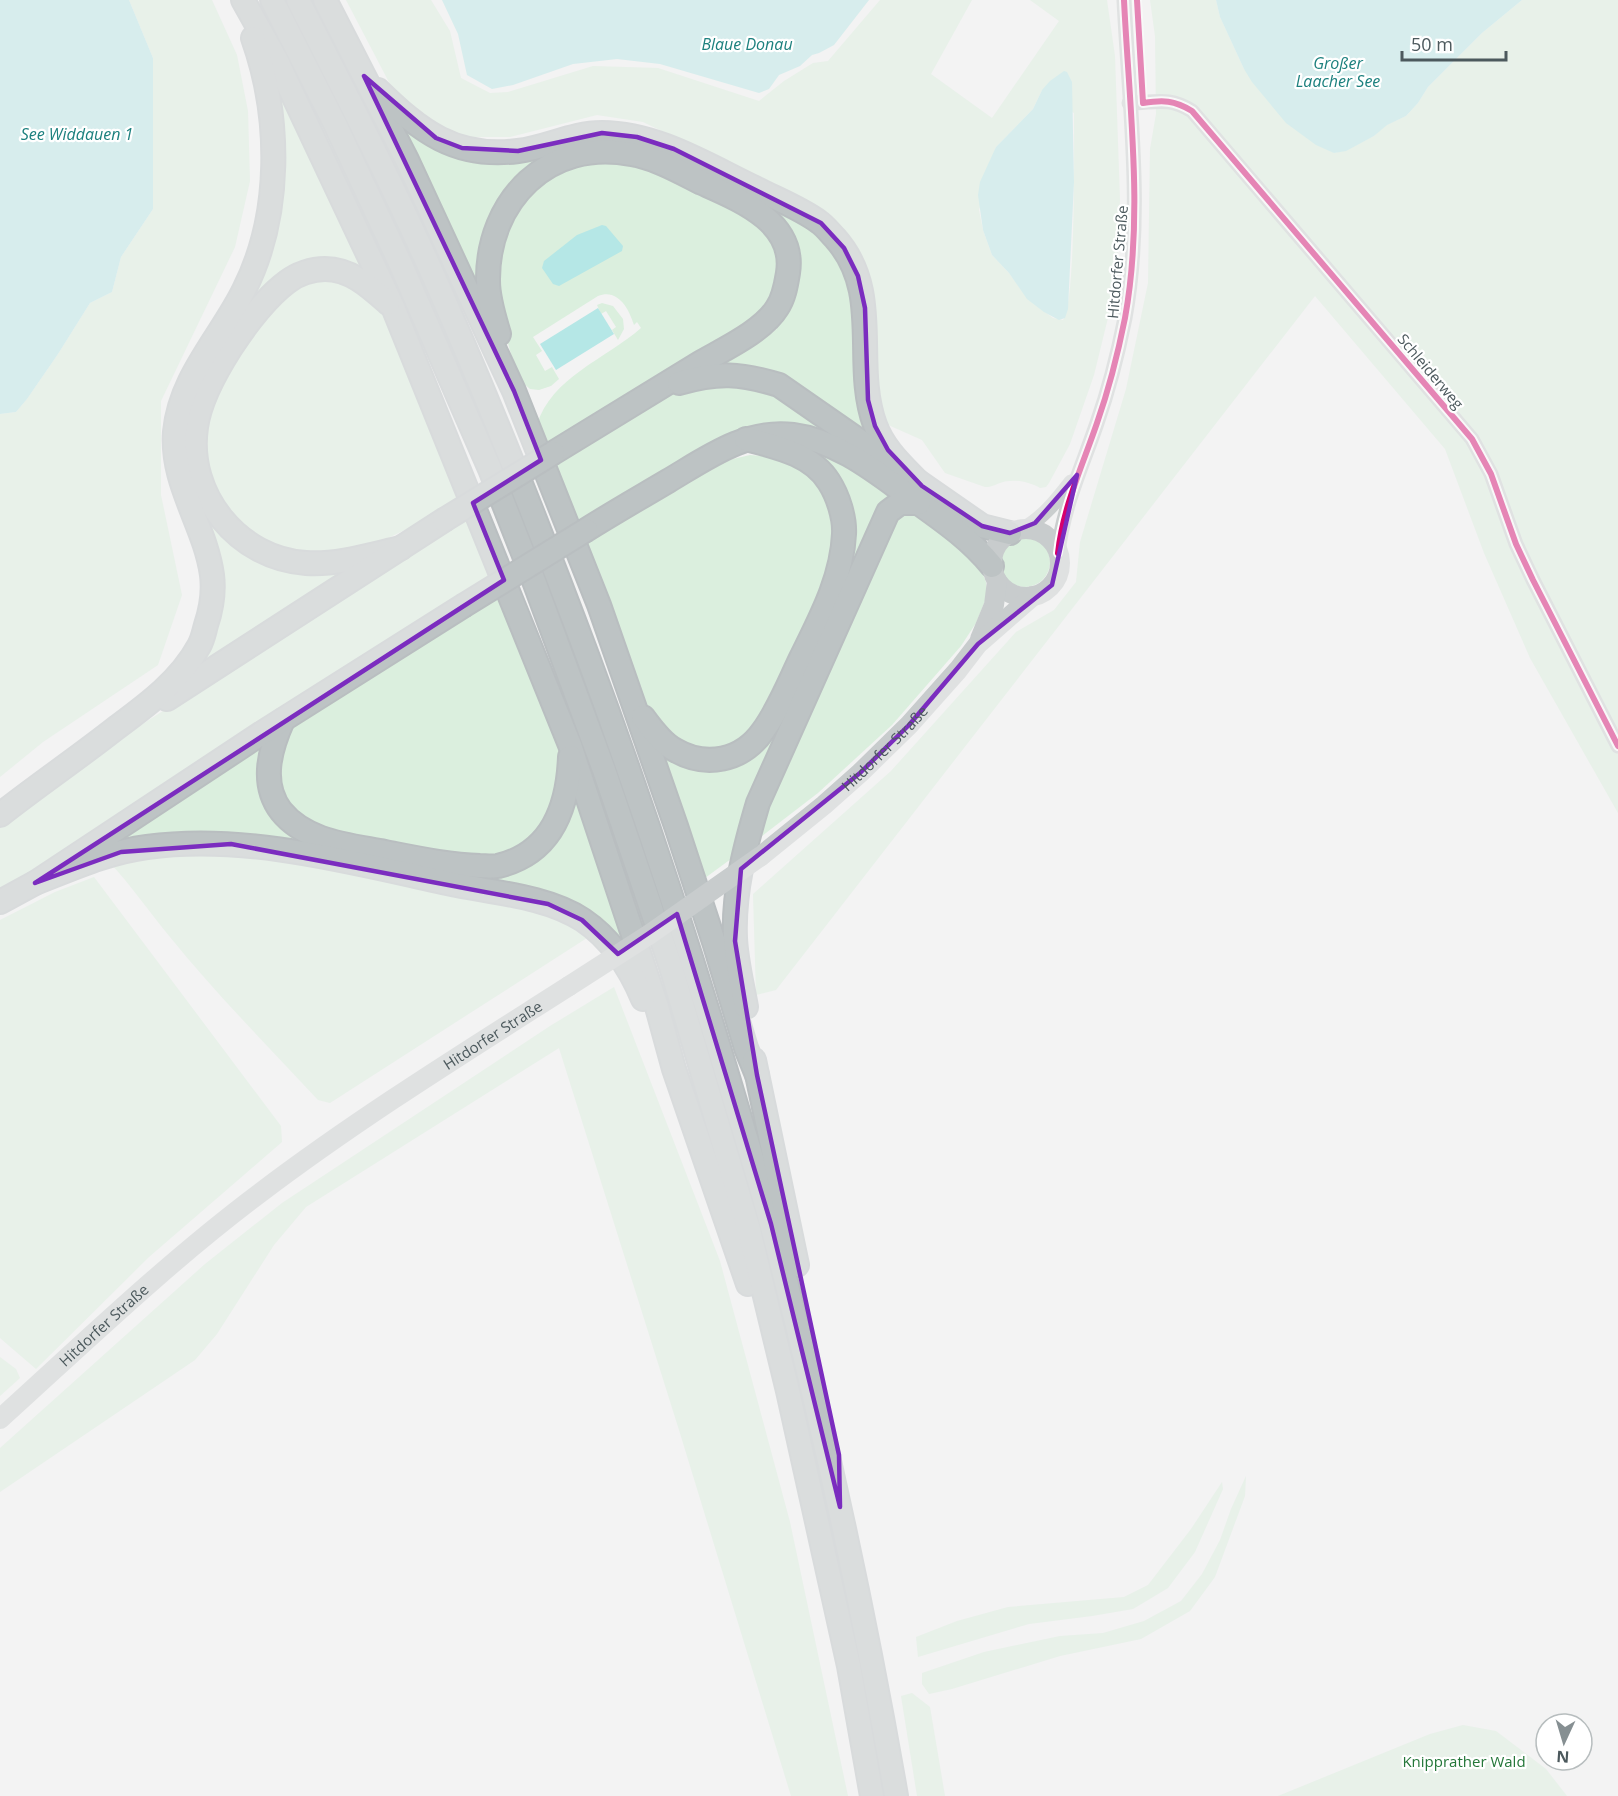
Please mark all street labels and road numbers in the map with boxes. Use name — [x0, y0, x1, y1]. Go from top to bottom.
street label: Hitdorfer Straße — [1102, 204, 1132, 320]
street label: Schleiderweg — [1394, 329, 1468, 413]
street label: Hitdorfer Straße — [837, 701, 932, 795]
street label: Hitdorfer Straße — [439, 996, 546, 1074]
street label: Hitdorfer Straße — [54, 1279, 152, 1370]

